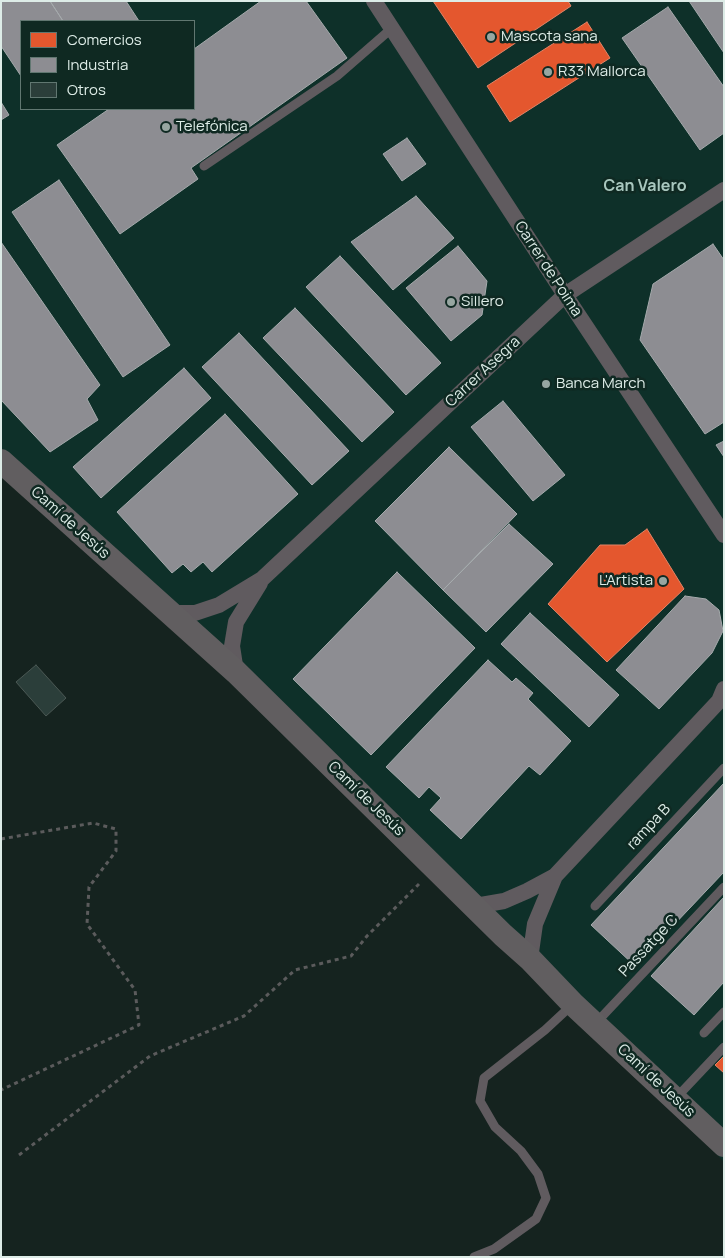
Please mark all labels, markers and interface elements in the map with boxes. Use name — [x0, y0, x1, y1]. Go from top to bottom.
legend — [20, 20, 195, 110]
place label: Mascota sana — [501, 28, 598, 46]
text: Comercios — [67, 29, 142, 50]
marker: Mascota sana — [485, 31, 497, 43]
text: Industria — [67, 54, 128, 75]
place label: R33 Mallorca — [558, 63, 646, 81]
marker: R33 Mallorca — [542, 66, 554, 78]
text: Otros — [67, 79, 106, 100]
place label: Telefónica — [176, 118, 248, 136]
marker: Telefónica — [160, 121, 172, 133]
district label: Can Valero — [603, 177, 687, 197]
street label: Carrer de Poima — [510, 218, 586, 320]
place label: Sillero — [461, 293, 504, 311]
marker: Sillero — [445, 296, 457, 308]
street label: Carrer Asegra — [442, 333, 524, 411]
place label: Banca March — [556, 375, 645, 393]
marker: Banca March — [540, 378, 552, 390]
street label: Camí de Jesús — [27, 483, 113, 563]
place label: L'Artista — [599, 572, 653, 590]
marker: L'Artista — [657, 575, 669, 587]
street label: Camí de Jesús — [324, 758, 408, 840]
street label: rampa B — [623, 801, 675, 853]
street label: Passatge C — [616, 911, 682, 981]
street label: Camí de Jesús — [614, 1041, 698, 1121]

